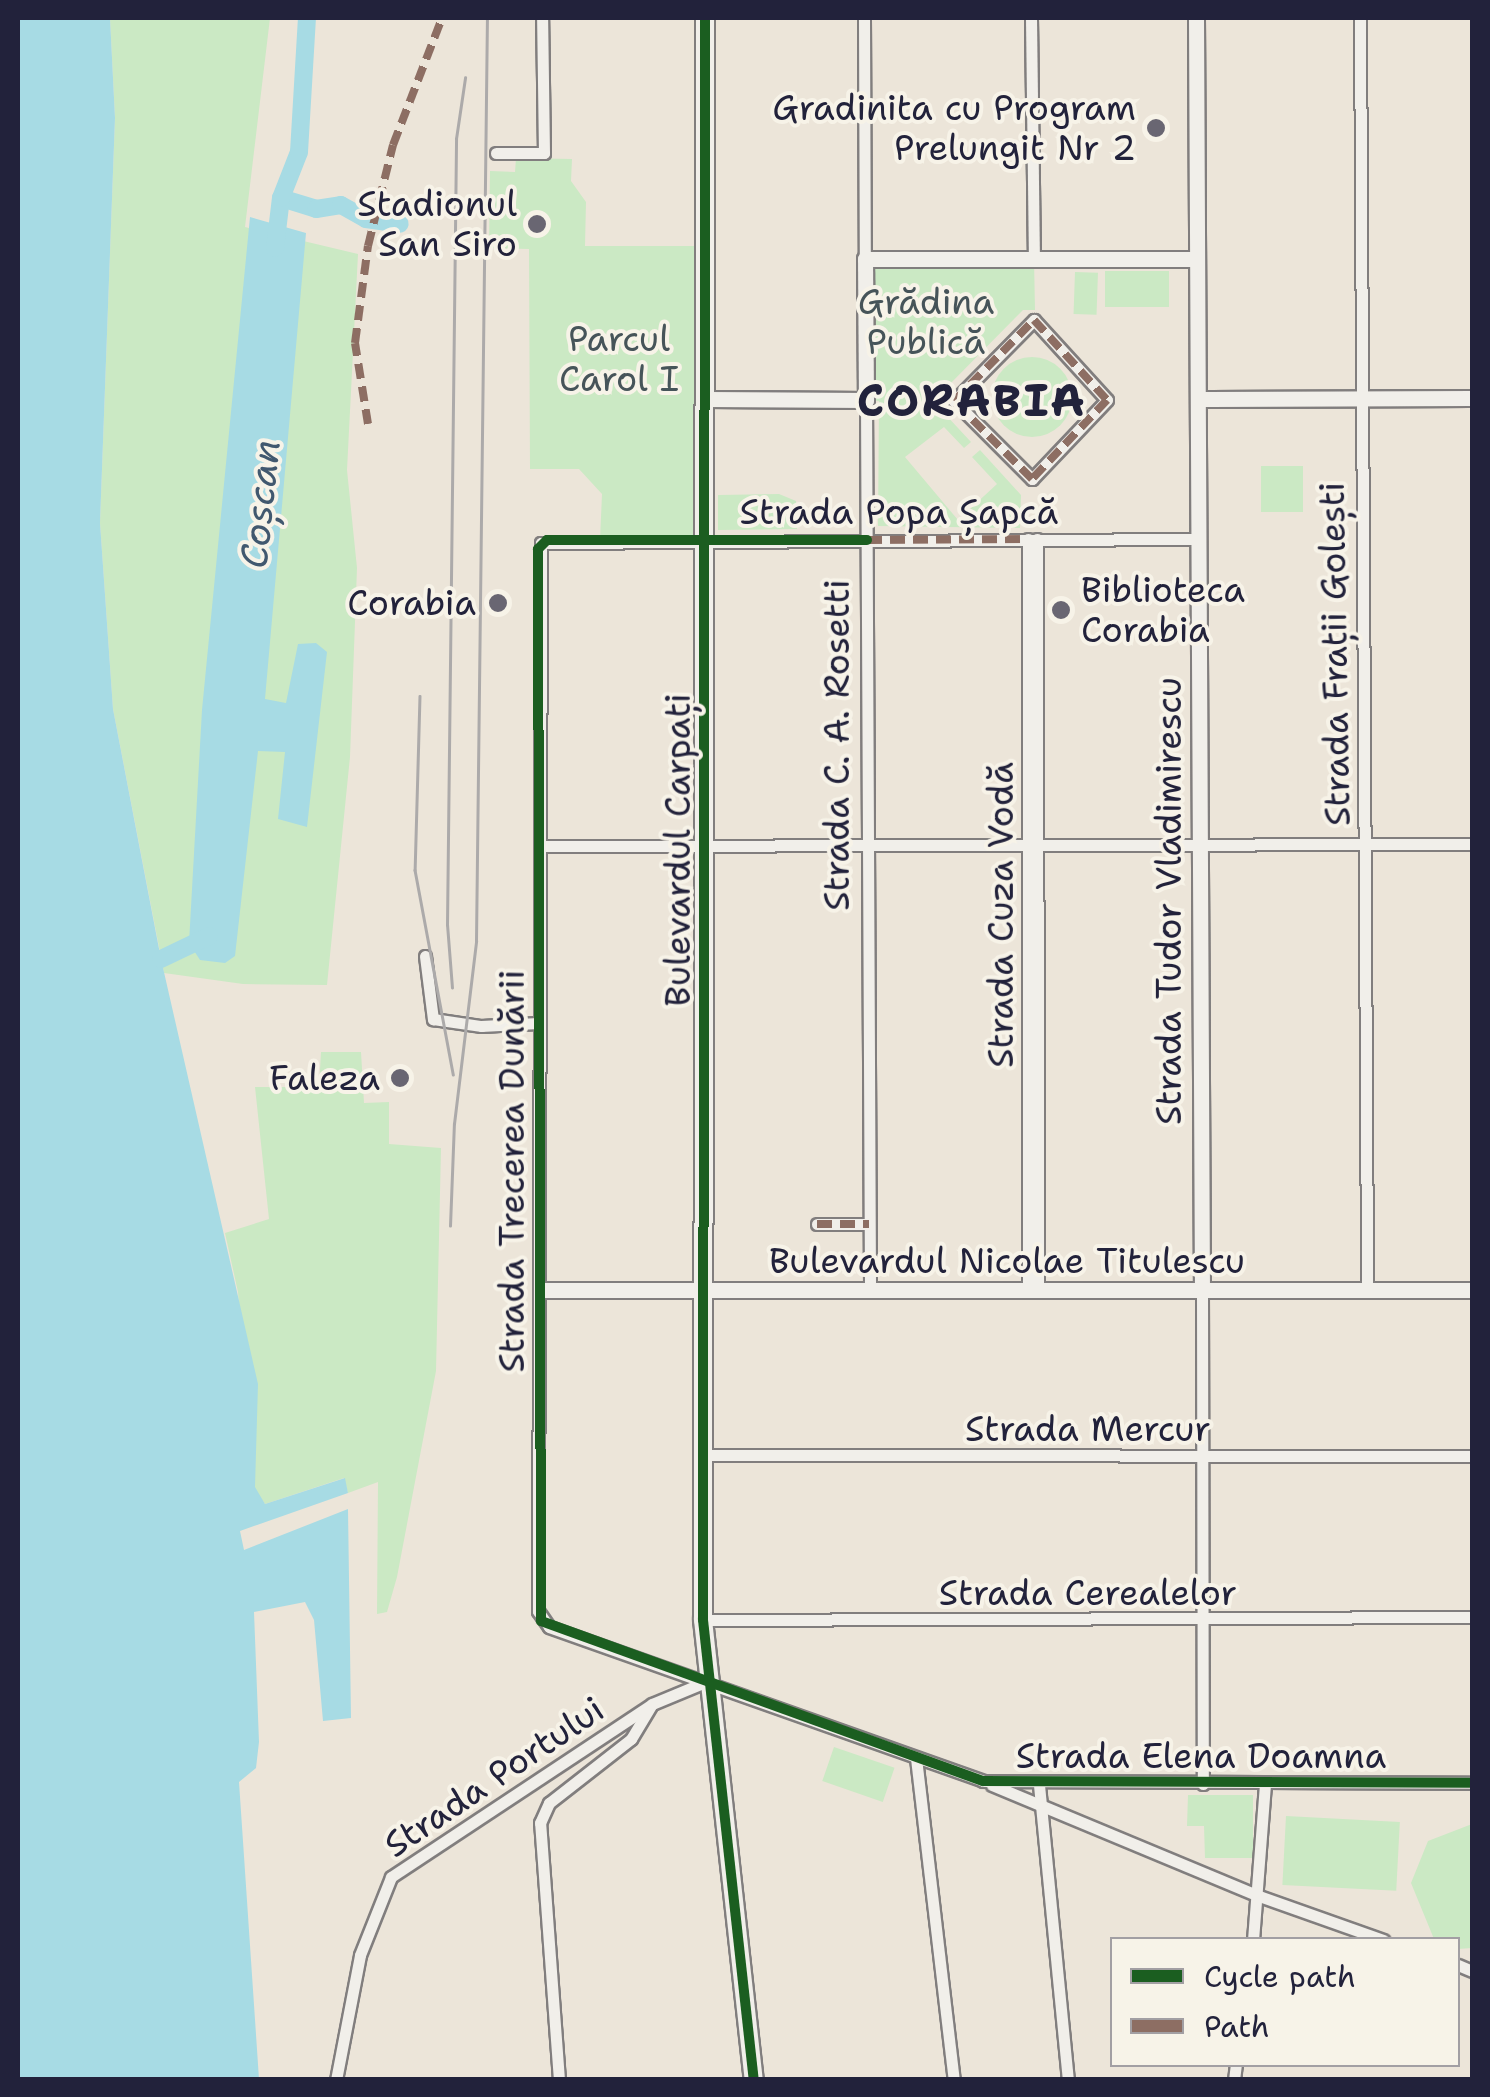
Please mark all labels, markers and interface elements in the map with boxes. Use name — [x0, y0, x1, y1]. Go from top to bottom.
place label: Gradinita cu Program Prelungit Nr 2 — [772, 87, 1136, 169]
marker: Gradinita cu Program Prelungit Nr 2 — [1145, 117, 1167, 139]
place label: Stadionul San Siro — [357, 183, 517, 265]
marker: Stadionul San Siro — [526, 213, 548, 235]
park label: Grădina Publică — [858, 281, 994, 363]
park label: Parcul Carol I — [559, 318, 679, 400]
district label: CORABIA — [857, 374, 1087, 428]
water label: Coșcan — [231, 437, 289, 571]
street label: Strada Frații Golești — [1311, 482, 1359, 826]
street label: Strada Popa Șapcă — [740, 491, 1058, 533]
place label: Biblioteca Corabia — [1081, 569, 1245, 651]
street label: Strada C. A. Rosetti — [816, 579, 858, 911]
place label: Corabia — [347, 582, 476, 624]
marker: Corabia — [485, 590, 511, 616]
marker: Biblioteca Corabia — [1050, 599, 1072, 621]
street label: Strada Tudor Vladimirescu — [1148, 677, 1190, 1125]
street label: Bulevardul Carpați — [657, 693, 699, 1007]
street label: Strada Cuza Vodă — [980, 762, 1022, 1068]
street label: Strada Trecerea Dunării — [491, 969, 533, 1373]
place label: Faleza — [269, 1057, 380, 1099]
marker: Faleza — [389, 1067, 411, 1089]
street label: Bulevardul Nicolae Titulescu — [769, 1240, 1245, 1282]
street label: Strada Mercur — [965, 1408, 1211, 1450]
street label: Strada Cerealelor — [939, 1572, 1237, 1614]
street label: Strada Portului — [376, 1688, 612, 1866]
street label: Strada Elena Doamna — [1016, 1735, 1386, 1777]
legend — [1110, 1937, 1460, 2067]
text: Cycle path — [1204, 1956, 1356, 1997]
text: Path — [1204, 2006, 1270, 2047]

